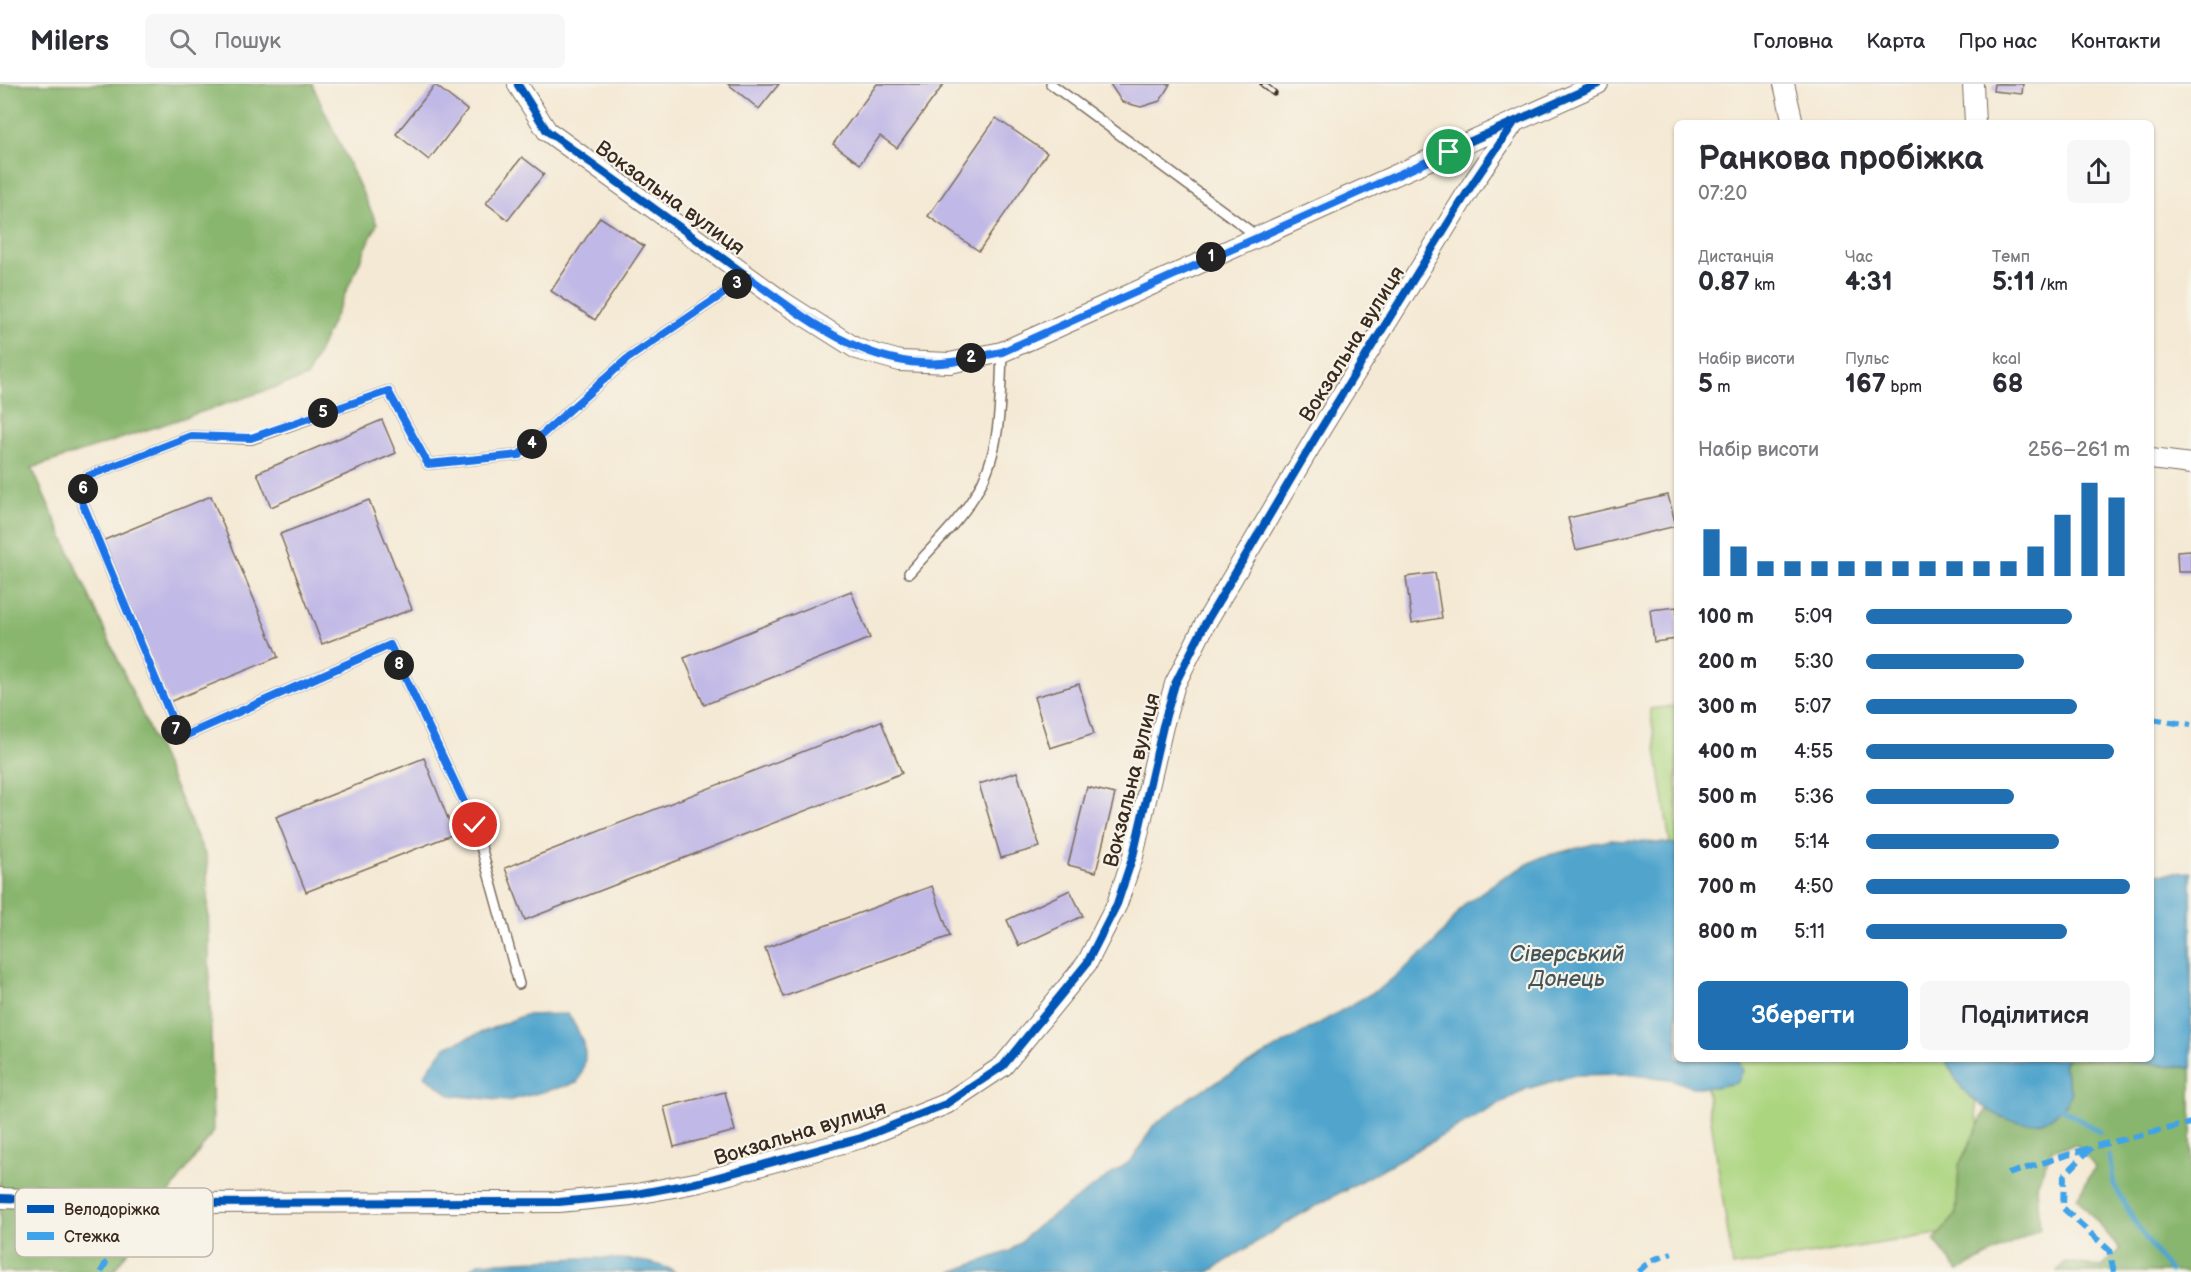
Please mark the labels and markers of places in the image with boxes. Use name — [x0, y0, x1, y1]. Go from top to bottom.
pin — [1423, 126, 1474, 177]
pin: 1 — [1196, 242, 1226, 272]
pin: 3 — [722, 269, 752, 299]
pin: 2 — [956, 343, 986, 373]
pin: 5 — [308, 398, 338, 428]
pin: 4 — [517, 429, 547, 459]
pin: 6 — [68, 474, 98, 504]
pin: 8 — [384, 650, 414, 680]
pin: 7 — [161, 715, 191, 745]
pin — [449, 799, 500, 850]

